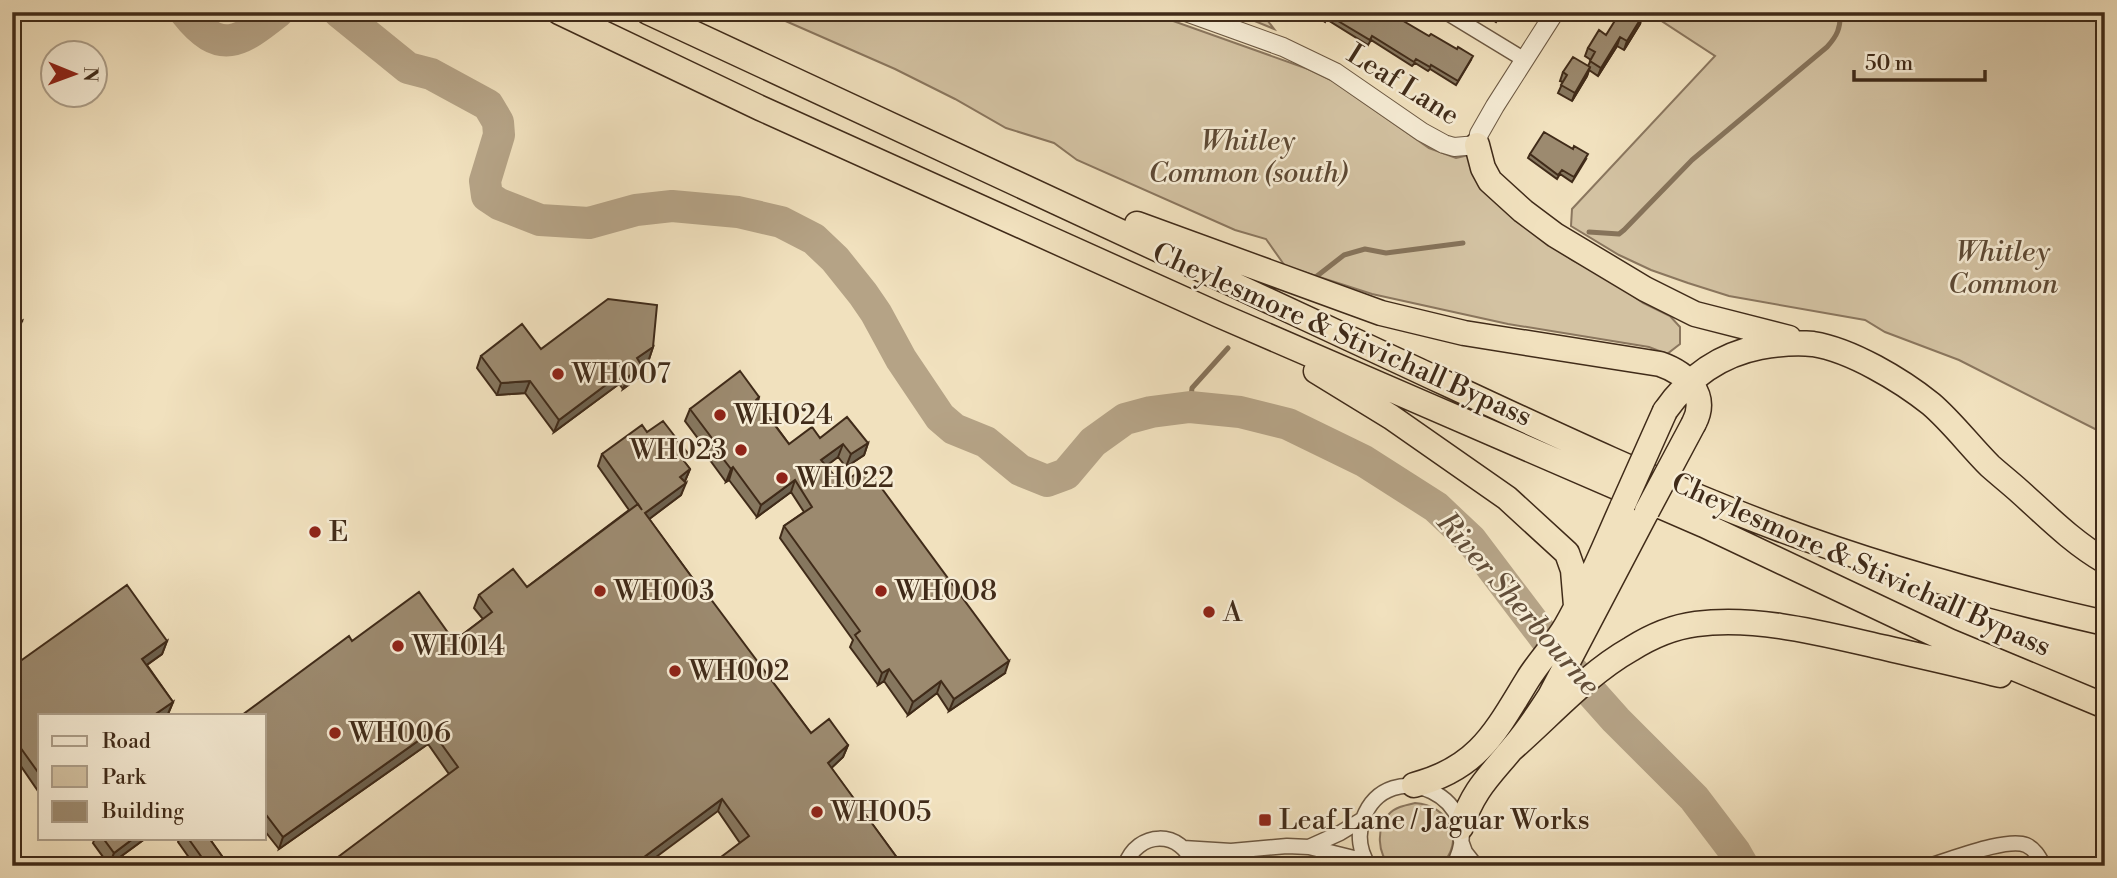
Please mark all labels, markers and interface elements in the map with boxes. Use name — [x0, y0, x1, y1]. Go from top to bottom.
street label: Leaf Lane — [1340, 37, 1466, 133]
north arrow — [38, 38, 108, 108]
scale bar — [1854, 38, 1986, 82]
text: 50 m — [1865, 51, 1913, 77]
text: N — [78, 67, 102, 82]
park label: Whitley Common (south) — [1149, 124, 1348, 191]
street label: Cheylesmore & Stivichall Bypass — [1147, 235, 1537, 435]
park label: Whitley Common — [1948, 235, 2058, 302]
place label: WH007 — [571, 357, 671, 392]
marker: WH007 — [550, 366, 566, 382]
place label: WH024 — [733, 398, 833, 433]
marker: WH024 — [712, 407, 728, 423]
place label: WH023 — [629, 433, 727, 468]
marker: WH023 — [733, 442, 749, 458]
place label: WH022 — [795, 461, 894, 496]
street label: Cheylesmore & Stivichall Bypass — [1666, 465, 2056, 665]
marker: WH022 — [774, 470, 790, 486]
water label: River Sherbourne — [1427, 504, 1608, 704]
place label: E — [329, 515, 348, 550]
marker: E — [307, 524, 323, 540]
place label: WH003 — [613, 574, 714, 609]
place label: WH008 — [894, 574, 997, 609]
marker: WH003 — [592, 583, 608, 599]
marker: WH008 — [873, 583, 889, 599]
place label: A — [1222, 595, 1243, 630]
marker: A — [1201, 604, 1217, 620]
place label: WH014 — [411, 629, 505, 664]
marker: WH014 — [390, 638, 406, 654]
place label: WH002 — [688, 654, 789, 689]
marker: WH002 — [667, 663, 683, 679]
legend — [38, 714, 266, 840]
place label: WH006 — [348, 716, 451, 751]
marker: WH006 — [327, 725, 343, 741]
text: Road — [102, 729, 151, 755]
text: Park — [102, 765, 147, 791]
place label: WH005 — [830, 795, 931, 830]
text: Building — [101, 799, 184, 825]
place label: Leaf Lane / Jaguar Works — [1279, 803, 1590, 838]
marker: WH005 — [809, 804, 825, 820]
marker: Leaf Lane / Jaguar Works — [1257, 812, 1273, 828]

